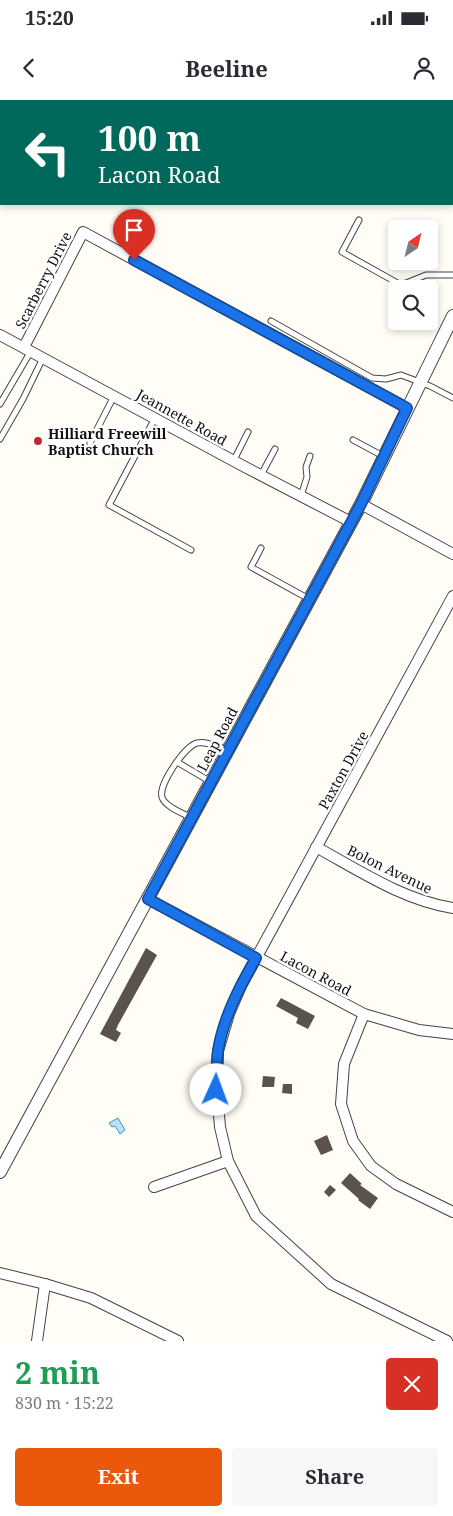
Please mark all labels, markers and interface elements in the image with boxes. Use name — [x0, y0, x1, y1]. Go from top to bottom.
text: 15:20 — [25, 5, 74, 31]
text: Beeline — [185, 53, 268, 83]
icon: back — [15, 54, 43, 82]
icon: person — [410, 54, 438, 82]
text: 100 m — [98, 114, 201, 161]
icon: left — [15, 120, 80, 185]
text: Lacon Road — [98, 159, 221, 189]
pin — [113, 209, 155, 260]
icon: arrive — [120, 216, 148, 244]
north arrow — [388, 220, 438, 270]
map controls — [388, 220, 438, 330]
street label: Scarberry Drive — [10, 228, 76, 332]
button: search — [388, 280, 438, 330]
street label: Jeannette Road — [133, 384, 231, 450]
place label: Hilliard Freewill Baptist Church — [48, 424, 166, 459]
marker: Hilliard Freewill Baptist Church — [32, 435, 44, 447]
street label: Leap Road — [192, 703, 242, 774]
street label: Paxton Drive — [314, 727, 372, 813]
street label: Bolon Avenue — [344, 840, 436, 898]
street label: Lacon Road — [277, 946, 355, 1000]
position arrow — [189, 1063, 241, 1115]
text: 2 min — [15, 1352, 100, 1393]
button: close — [386, 1358, 438, 1410]
text: 830 m · 15:22 — [15, 1392, 114, 1414]
button: Exit — [15, 1448, 222, 1506]
button: Share — [232, 1448, 438, 1506]

